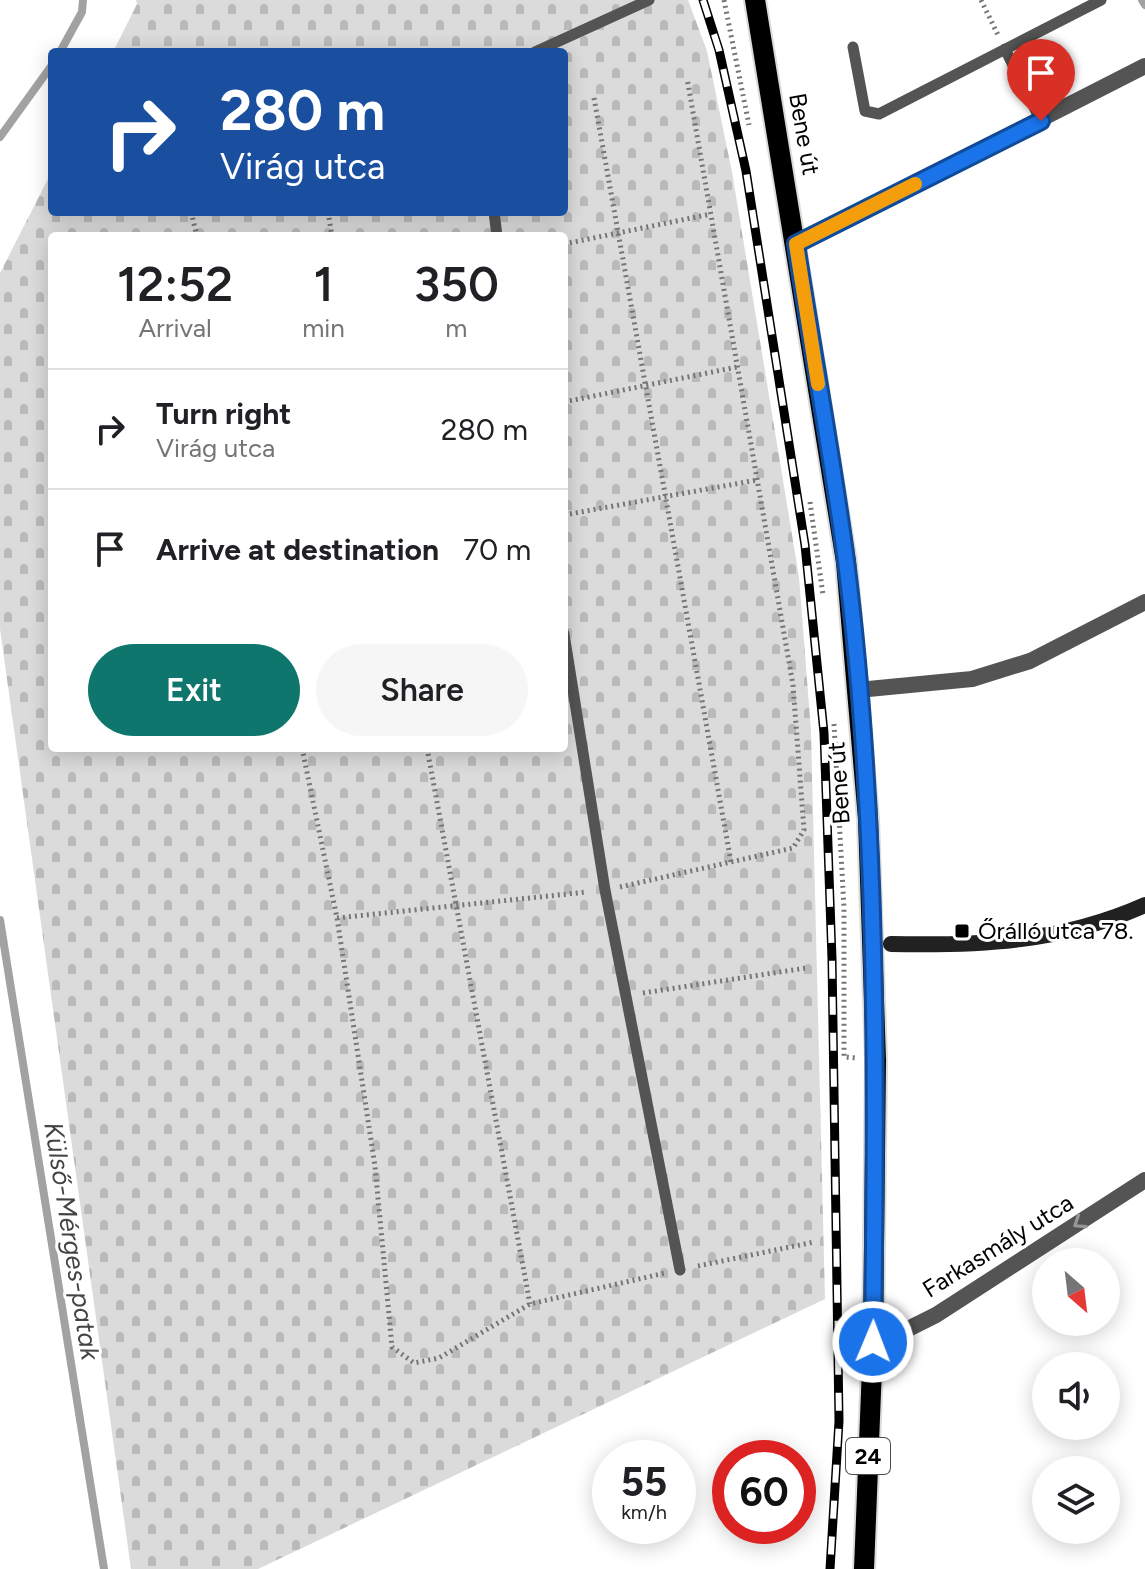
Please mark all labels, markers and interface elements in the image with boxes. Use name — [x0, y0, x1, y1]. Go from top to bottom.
pin — [1007, 39, 1075, 121]
icon: arrive — [1019, 51, 1063, 95]
text: 280 m — [220, 77, 385, 144]
icon: right — [88, 80, 192, 184]
street label: Bene út — [783, 91, 826, 177]
text: Virág utca — [220, 145, 385, 188]
text: 12:52 — [117, 255, 233, 313]
text: 1 — [313, 255, 334, 313]
text: 350 — [414, 255, 499, 313]
text: Arrival — [138, 312, 212, 344]
text: min — [302, 312, 345, 344]
text: m — [445, 312, 467, 344]
text: Turn right — [156, 395, 291, 432]
icon: right — [88, 407, 132, 451]
text: 280 m — [441, 411, 528, 448]
text: Virág utca — [156, 432, 275, 464]
icon: arrive — [88, 527, 132, 571]
text: Arrive at destination — [156, 531, 439, 568]
text: 70 m — [463, 531, 531, 568]
button: Exit — [88, 644, 300, 736]
button: Share — [316, 644, 528, 736]
street label: Bene út — [821, 741, 856, 825]
place label: Őrálló utca 78. — [978, 916, 1134, 945]
marker: Őrálló utca 78. — [953, 922, 971, 940]
water label: Külső-Mérges-patak — [37, 1120, 107, 1364]
street label: Farkasmály utca — [917, 1188, 1078, 1303]
one-way arrow — [1074, 1213, 1088, 1228]
north arrow — [1032, 1248, 1120, 1336]
map controls — [1032, 1248, 1120, 1544]
position arrow — [831, 1300, 915, 1384]
button: sound — [1032, 1352, 1120, 1440]
road number: 24 — [846, 1438, 890, 1474]
speed limit sign: 60 — [712, 1440, 816, 1544]
button: layers — [1032, 1456, 1120, 1544]
text: 55 — [621, 1458, 667, 1506]
text: km/h — [621, 1500, 667, 1524]

